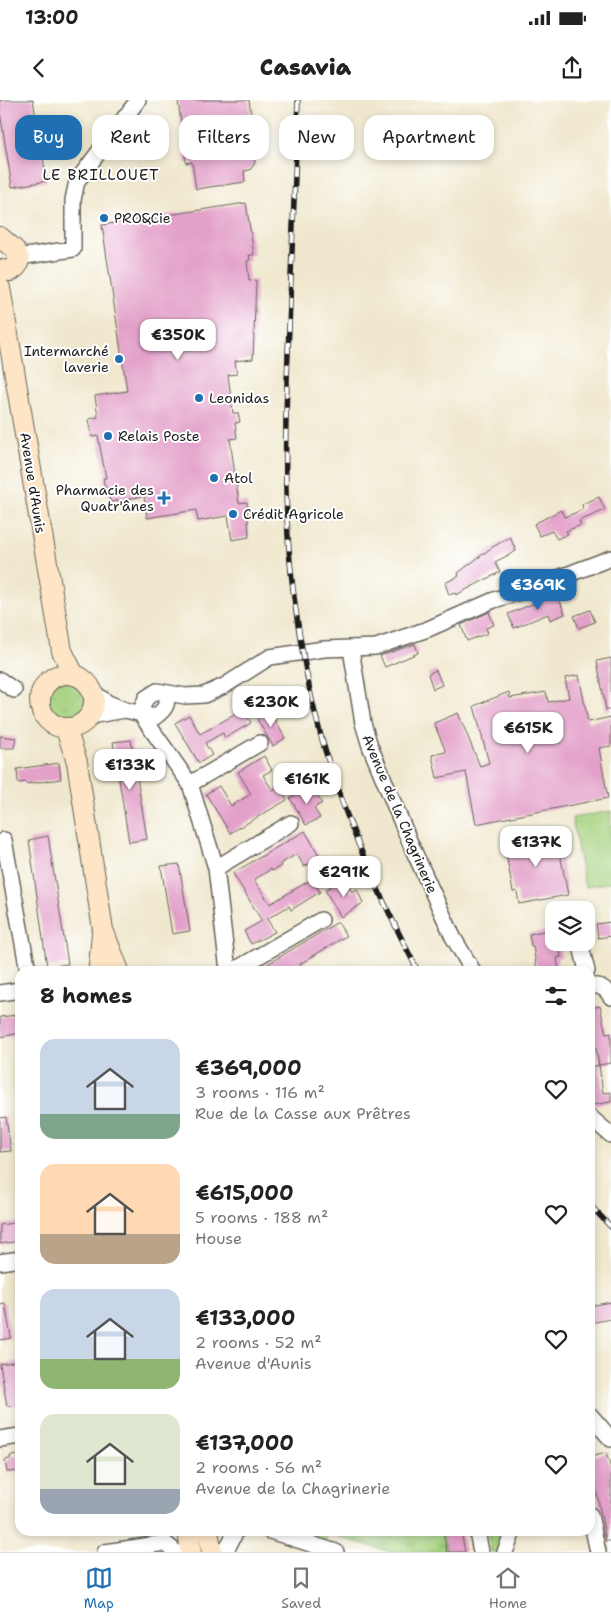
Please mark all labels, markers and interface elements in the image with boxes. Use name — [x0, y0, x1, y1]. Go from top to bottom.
text: 13:00 — [25, 5, 78, 30]
text: Casavia — [260, 53, 351, 82]
icon: back — [25, 54, 53, 82]
icon: share — [558, 54, 586, 82]
chip: Buy — [15, 115, 82, 160]
chip: Rent — [92, 115, 169, 160]
chip: Filters — [179, 115, 269, 160]
chip: New — [279, 115, 354, 160]
chip: Apartment — [364, 115, 494, 160]
district label: LE BRILLOUET — [43, 165, 159, 185]
place label: PRO&Cie — [114, 209, 171, 227]
marker: PRO&Cie — [98, 212, 110, 224]
pin: €350K — [143, 318, 213, 361]
text: €350K — [151, 324, 205, 345]
place label: Intermarché laverie — [24, 342, 109, 376]
marker: Intermarché laverie — [113, 353, 125, 365]
place label: Leonidas — [209, 389, 269, 407]
marker: Leonidas — [193, 392, 205, 404]
place label: Relais Poste — [118, 427, 200, 445]
marker: Relais Poste — [102, 430, 114, 442]
street label: Avenue d'Aunis — [16, 431, 50, 535]
place label: Atol — [224, 469, 253, 487]
marker: Atol — [208, 472, 220, 484]
place label: Pharmacie des Quatr'ânes — [56, 481, 154, 515]
marker: Pharmacie des Quatr'ânes — [158, 492, 170, 504]
place label: Crédit Agricole — [243, 505, 344, 523]
marker: Crédit Agricole — [227, 508, 239, 520]
pin: €369K — [503, 568, 573, 611]
text: €369K — [510, 574, 566, 595]
pin: €230K — [236, 686, 306, 728]
text: €230K — [243, 691, 299, 712]
pin: €615K — [493, 712, 563, 754]
text: €615K — [503, 717, 553, 738]
street label: Avenue de la Chagrinerie — [358, 732, 442, 896]
pin: €133K — [95, 748, 165, 791]
text: €133K — [105, 754, 155, 775]
pin: €161K — [272, 762, 342, 805]
text: €161K — [284, 768, 330, 789]
pin: €137K — [501, 826, 571, 868]
text: €137K — [511, 831, 561, 852]
pin: €291K — [309, 856, 379, 898]
text: €291K — [319, 861, 369, 882]
map controls — [545, 901, 595, 951]
button: layers — [545, 901, 595, 951]
text: 8 homes — [40, 982, 132, 1010]
icon: filters — [542, 982, 570, 1010]
text: €369,000 — [195, 1054, 302, 1082]
icon: home — [80, 1059, 140, 1119]
icon: heart — [542, 1075, 570, 1103]
text: 3 rooms · 116 m² — [195, 1082, 325, 1103]
text: Rue de la Casse aux Prêtres — [195, 1103, 411, 1124]
text: €615,000 — [195, 1179, 294, 1207]
icon: home — [80, 1184, 140, 1244]
icon: heart — [542, 1200, 570, 1228]
text: 5 rooms · 188 m² — [195, 1207, 328, 1228]
text: House — [195, 1228, 242, 1249]
text: €133,000 — [195, 1304, 295, 1332]
icon: home — [80, 1309, 140, 1369]
icon: heart — [542, 1325, 570, 1353]
text: 2 rooms · 52 m² — [195, 1332, 322, 1353]
text: Avenue d'Aunis — [195, 1353, 312, 1374]
text: €137,000 — [195, 1429, 294, 1457]
icon: home — [80, 1434, 140, 1494]
icon: heart — [542, 1450, 570, 1478]
text: 2 rooms · 56 m² — [195, 1457, 322, 1478]
text: Avenue de la Chagrinerie — [195, 1478, 390, 1499]
tab: Map — [84, 1564, 114, 1612]
tab: Saved — [281, 1564, 321, 1612]
tab: Home — [489, 1564, 527, 1612]

